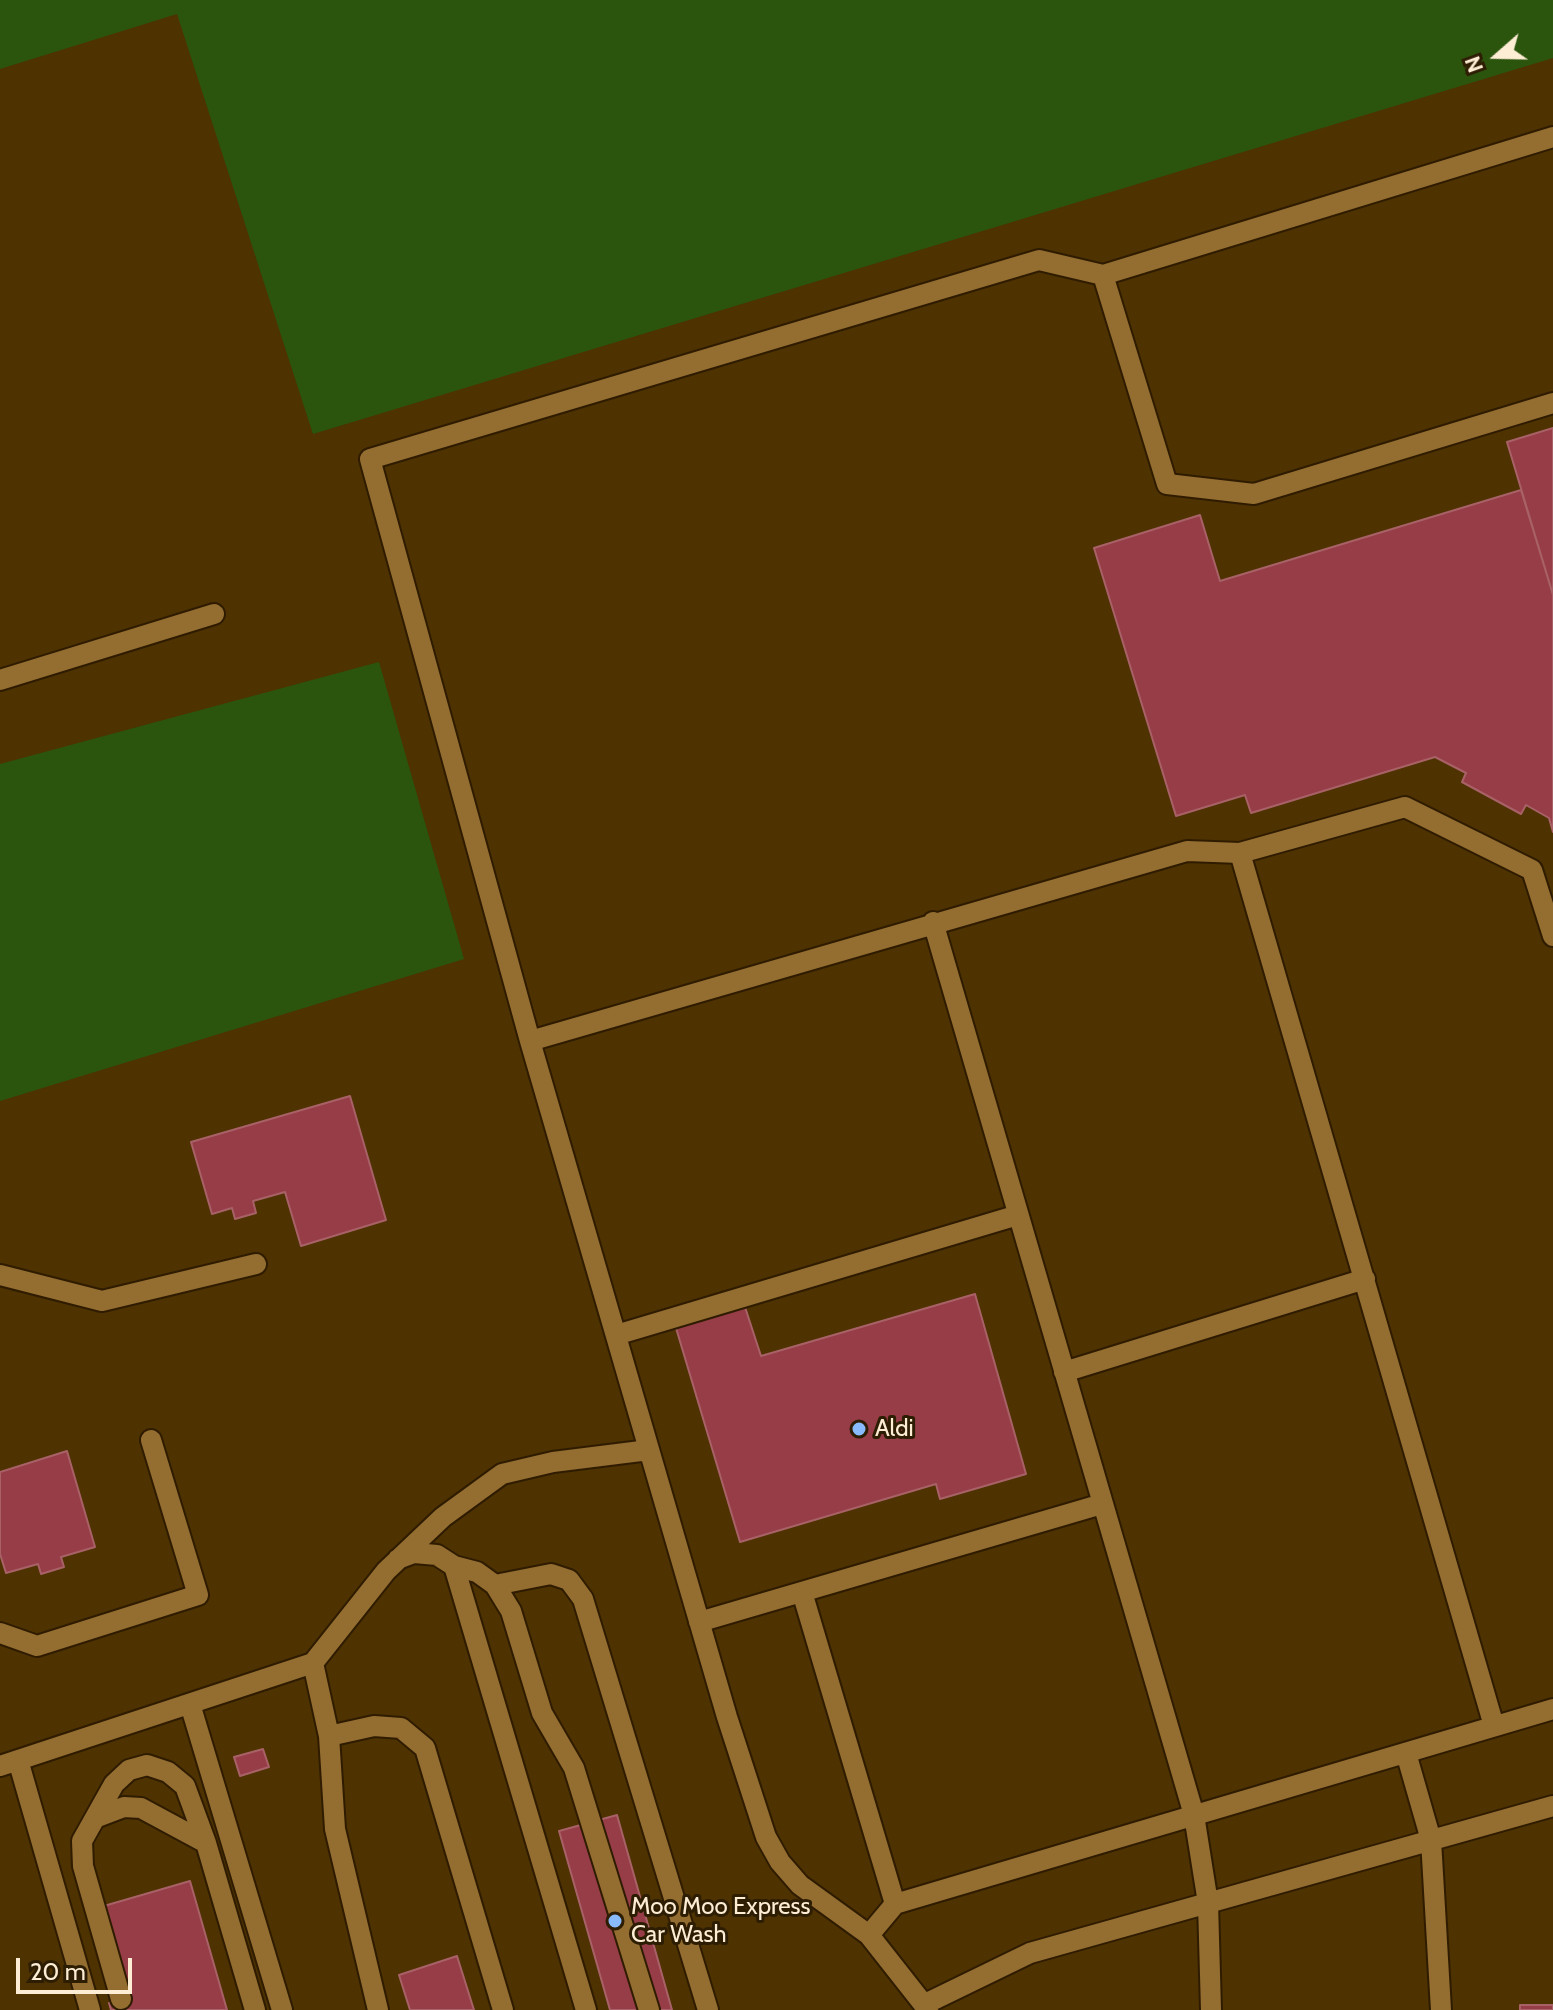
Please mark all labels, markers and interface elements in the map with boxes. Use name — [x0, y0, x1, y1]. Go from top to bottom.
north arrow — [1457, 16, 1537, 96]
text: N — [1459, 52, 1489, 76]
place label: Aldi — [875, 1415, 914, 1443]
marker: Aldi — [850, 1420, 868, 1438]
place label: Moo Moo Express Car Wash — [631, 1893, 810, 1949]
marker: Moo Moo Express Car Wash — [606, 1912, 624, 1930]
scale bar — [20, 1942, 136, 1992]
text: 20 m — [30, 1957, 86, 1986]

